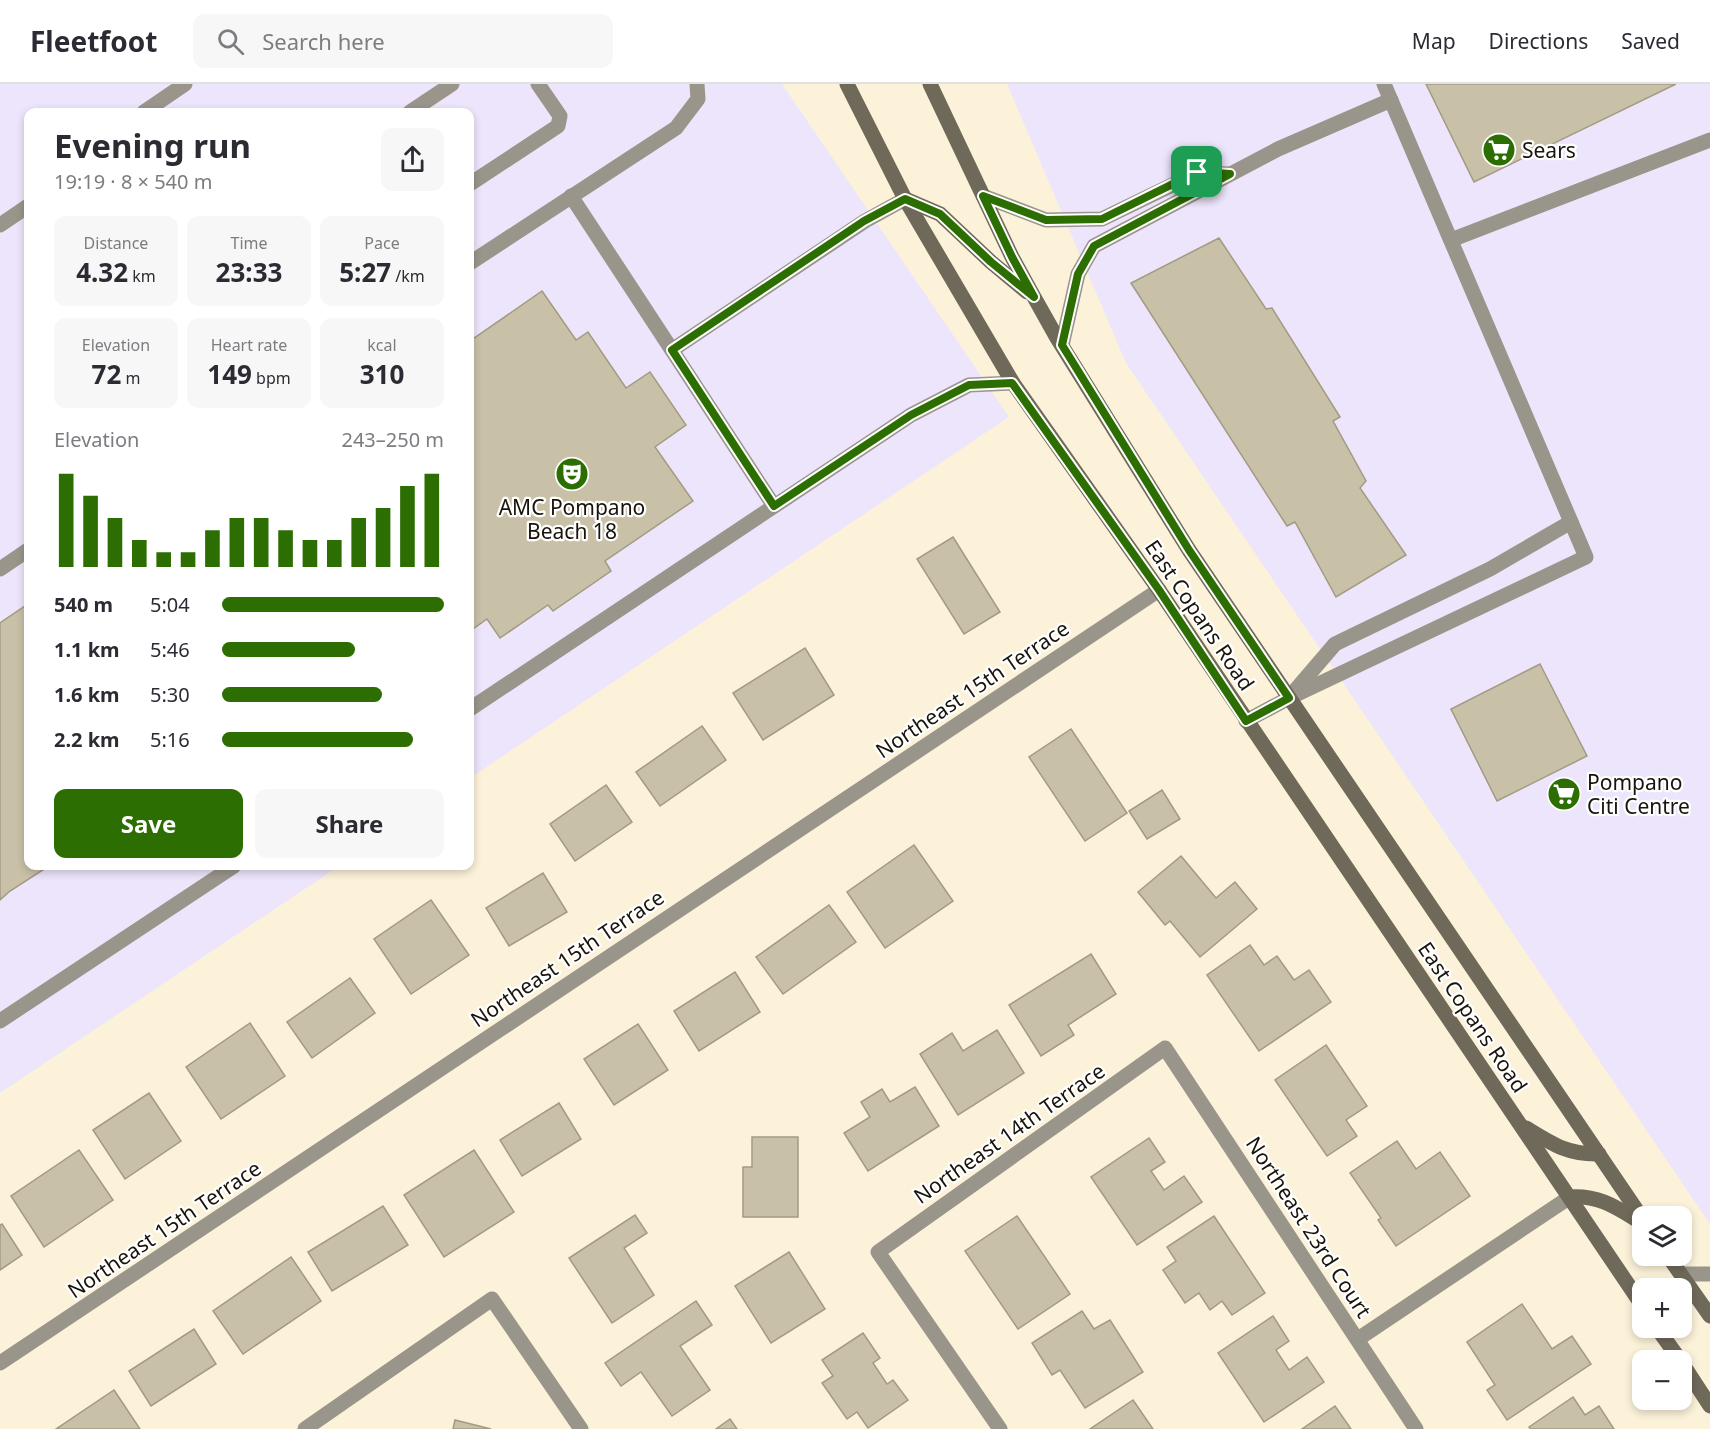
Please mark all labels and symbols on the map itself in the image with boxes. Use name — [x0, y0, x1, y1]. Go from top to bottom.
supermarket icon: Sears — [1481, 132, 1517, 168]
place label: Sears — [1522, 136, 1576, 164]
pin — [1171, 146, 1222, 197]
theatre icon: AMC Pompano Beach 18 — [554, 456, 590, 492]
place label: AMC Pompano Beach 18 — [499, 493, 645, 545]
street label: East Copans Road — [1139, 534, 1261, 696]
street label: Northeast 15th Terrace — [870, 614, 1074, 764]
place label: Pompano Citi Centre — [1587, 768, 1690, 820]
supermarket icon: Pompano Citi Centre — [1546, 776, 1582, 812]
street label: Northeast 15th Terrace — [465, 883, 669, 1033]
street label: East Copans Road — [1412, 936, 1534, 1098]
street label: Northeast 14th Terrace — [908, 1056, 1110, 1210]
street label: Northeast 23rd Court — [1240, 1131, 1378, 1323]
street label: Northeast 15th Terrace — [62, 1154, 266, 1304]

